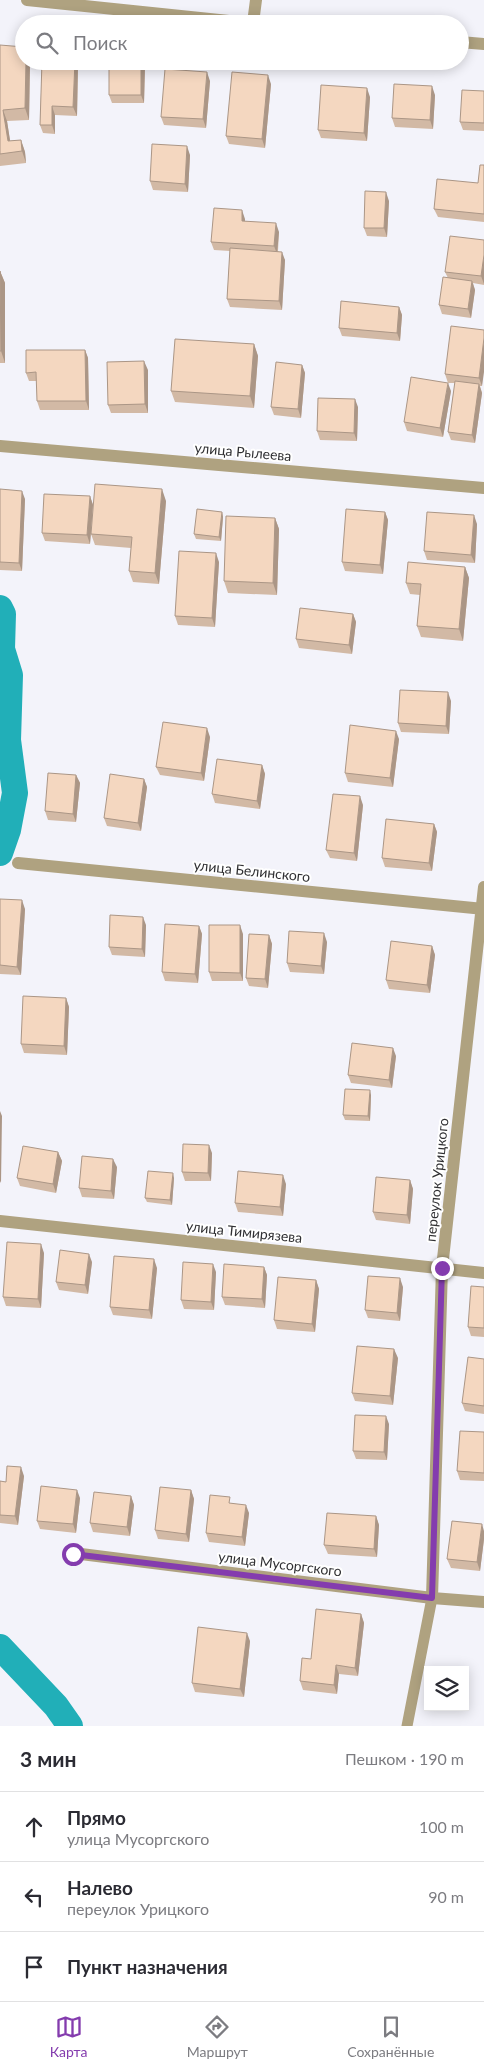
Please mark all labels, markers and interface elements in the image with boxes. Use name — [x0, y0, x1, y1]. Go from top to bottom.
search box — [15, 15, 469, 70]
icon: search — [33, 29, 61, 57]
text: Поиск — [73, 31, 127, 54]
street label: улица Рылеева — [194, 439, 292, 464]
street label: улица Белинского — [193, 856, 311, 885]
street label: переулок Урицкого — [422, 1117, 451, 1243]
street label: улица Тимирязева — [185, 1217, 303, 1246]
route end — [431, 1257, 454, 1280]
route start — [62, 1543, 85, 1566]
street label: улица Мусоргского — [217, 1547, 343, 1580]
map controls — [424, 1666, 469, 1711]
button: layers — [424, 1666, 469, 1711]
text: 3 мин — [20, 1746, 77, 1771]
text: Пешком · 190 m — [345, 1749, 464, 1768]
text: Прямо — [67, 1806, 126, 1829]
icon: ahead — [20, 1813, 48, 1841]
text: 100 m — [419, 1817, 464, 1836]
text: улица Мусоргского — [67, 1829, 209, 1848]
text: Налево — [67, 1876, 133, 1899]
icon: left — [20, 1883, 48, 1911]
text: 90 m — [428, 1887, 464, 1906]
text: переулок Урицкого — [67, 1899, 209, 1918]
icon: arrive — [20, 1953, 48, 1981]
text: Пункт назначения — [67, 1955, 228, 1978]
tab: Карта — [50, 2013, 88, 2060]
tab: Маршрут — [187, 2013, 248, 2060]
tab: Сохранённые — [347, 2013, 434, 2060]

